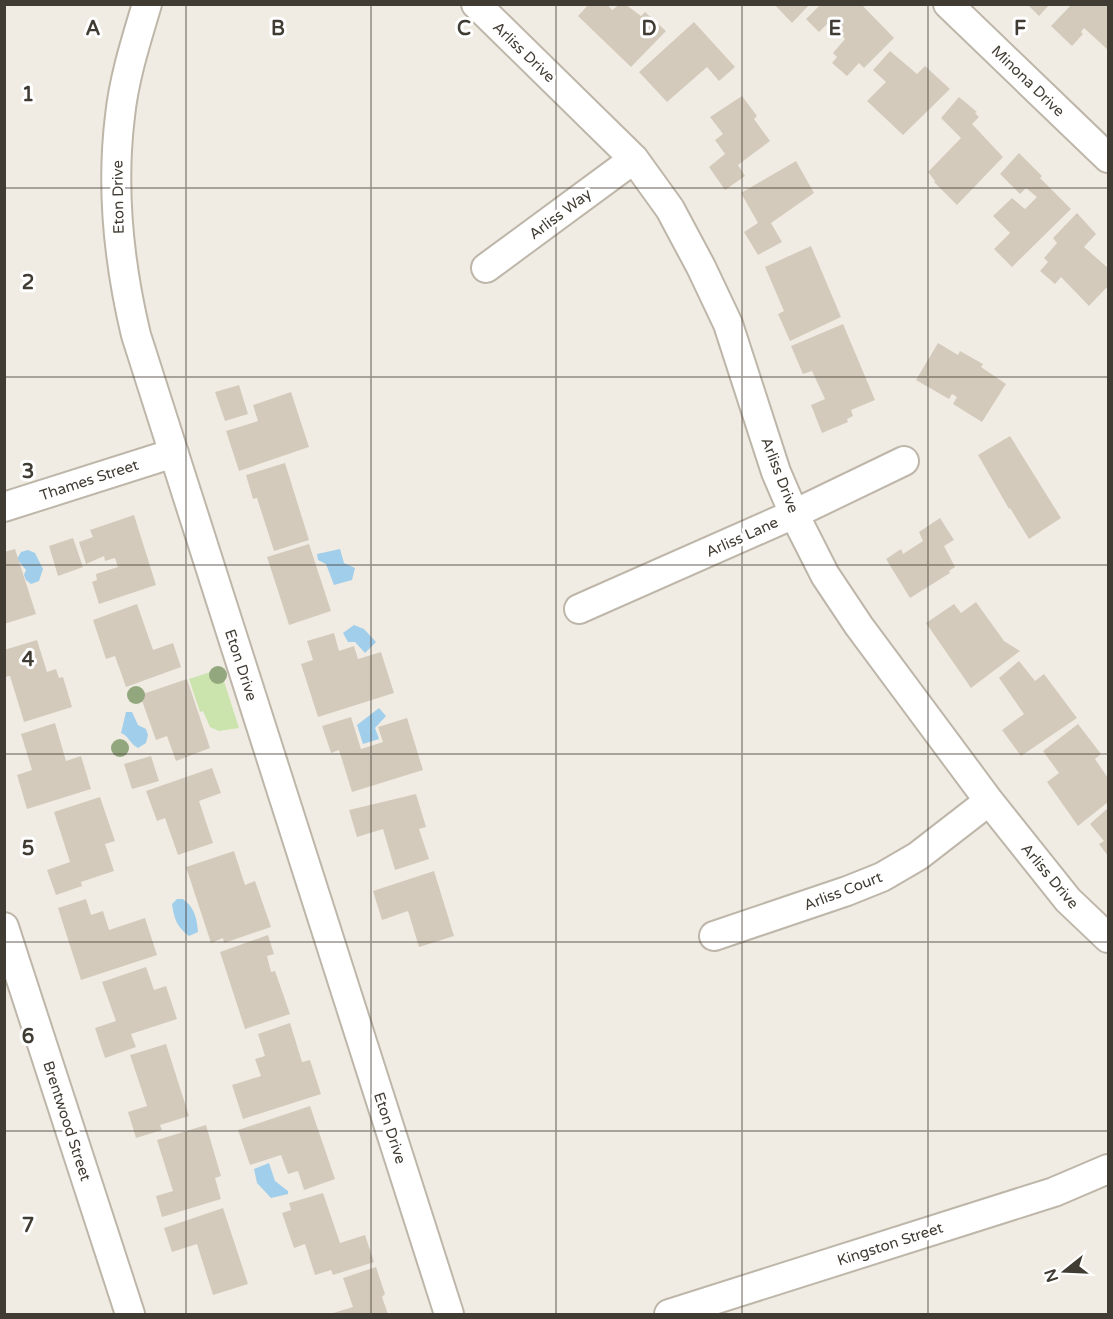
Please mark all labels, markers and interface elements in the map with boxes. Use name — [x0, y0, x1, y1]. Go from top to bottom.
text: A — [86, 17, 101, 41]
text: B — [271, 17, 285, 41]
text: C — [457, 17, 471, 41]
text: D — [641, 17, 657, 41]
text: E — [829, 17, 842, 41]
text: F — [1014, 17, 1026, 41]
street label: Arliss Drive — [489, 18, 559, 86]
street label: Minona Drive — [988, 42, 1068, 120]
text: 1 — [22, 83, 34, 107]
street label: Eton Drive — [108, 160, 128, 234]
street label: Arliss Way — [525, 185, 595, 243]
text: 2 — [22, 271, 34, 295]
street label: Arliss Drive — [757, 435, 803, 515]
street label: Thames Street — [37, 455, 141, 504]
text: 3 — [22, 460, 34, 484]
street label: Arliss Lane — [703, 513, 781, 561]
street label: Eton Drive — [221, 627, 261, 703]
text: 4 — [22, 648, 35, 672]
text: 5 — [22, 837, 34, 861]
street label: Arliss Drive — [1018, 840, 1082, 912]
street label: Arliss Court — [801, 868, 885, 914]
text: 6 — [22, 1025, 34, 1049]
street label: Brentwood Street — [39, 1059, 95, 1184]
street label: Eton Drive — [370, 1090, 410, 1166]
text: 7 — [22, 1214, 34, 1238]
street label: Kingston Street — [835, 1218, 945, 1270]
north arrow — [1035, 1241, 1095, 1301]
text: N — [1040, 1266, 1063, 1285]

